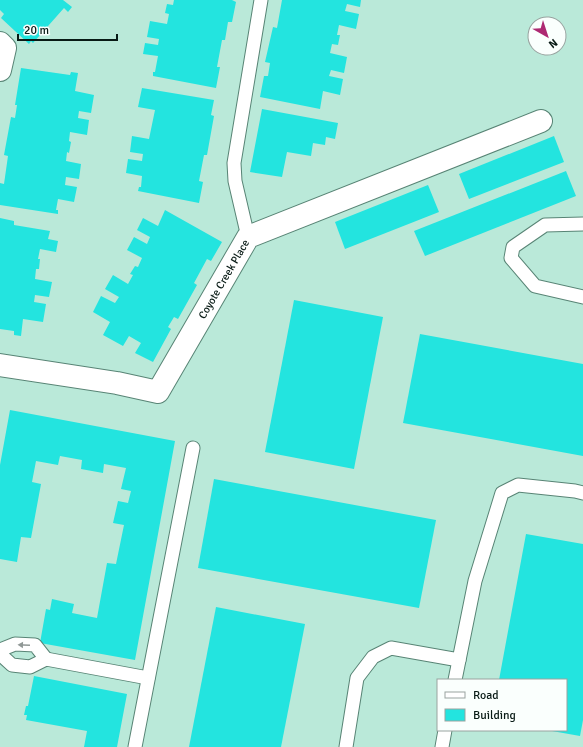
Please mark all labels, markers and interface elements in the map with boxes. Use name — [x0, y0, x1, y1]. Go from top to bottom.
scale bar — [18, 16, 117, 42]
north arrow — [527, 16, 567, 56]
text: 20 m — [24, 23, 49, 38]
text: N — [546, 36, 560, 51]
street label: Coyote Creek Place — [195, 237, 252, 321]
one-way arrow — [17, 642, 30, 648]
legend — [437, 679, 567, 731]
text: Road — [473, 688, 499, 703]
text: Building — [473, 708, 516, 723]

